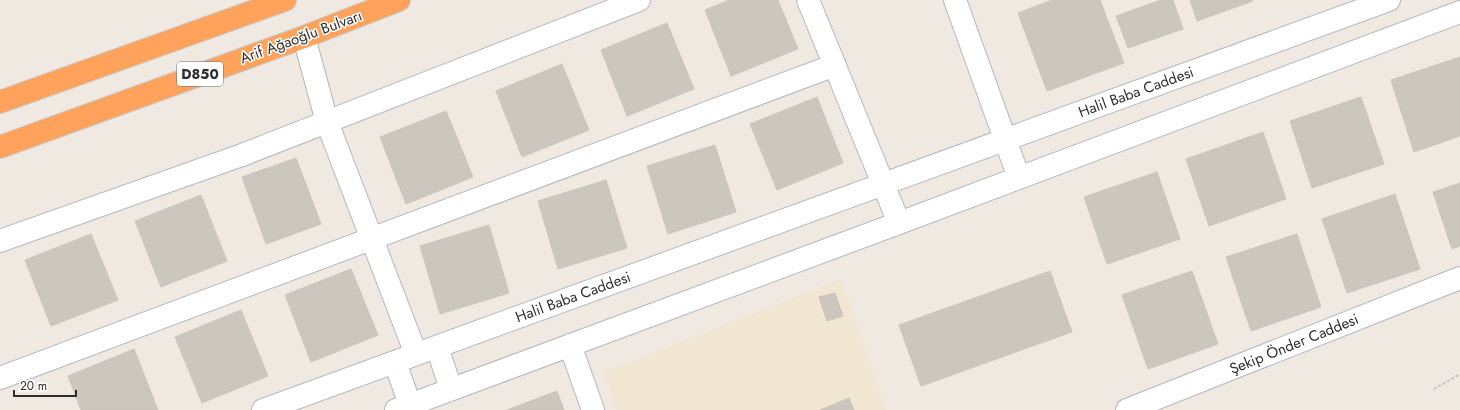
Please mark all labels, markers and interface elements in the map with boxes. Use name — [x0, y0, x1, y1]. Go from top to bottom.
street label: Arif Ağaoğlu Bulvarı — [237, 5, 365, 69]
street label: Halil Baba Caddesi — [1075, 61, 1197, 123]
road number: D850 — [177, 62, 223, 86]
street label: Halil Baba Caddesi — [512, 266, 634, 328]
street label: Şekip Önder Caddesi — [1226, 308, 1362, 380]
scale bar — [14, 372, 76, 398]
text: 20 m — [20, 377, 47, 395]

